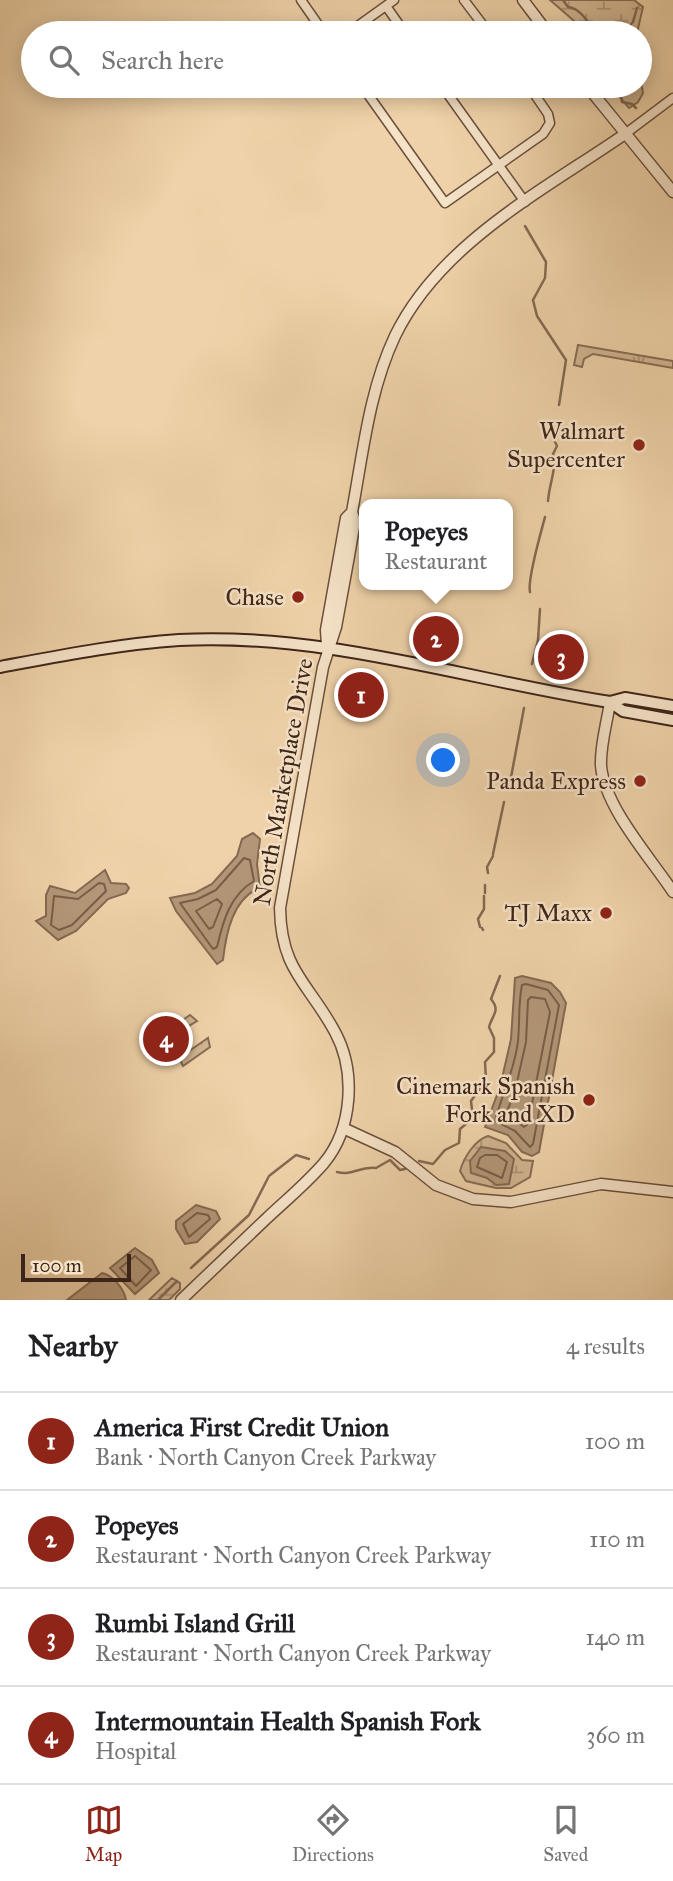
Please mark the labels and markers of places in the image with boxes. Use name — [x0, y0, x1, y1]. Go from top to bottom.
place label: Walmart Supercenter — [507, 416, 626, 474]
marker: Walmart Supercenter — [631, 437, 647, 453]
place label: Chase — [225, 582, 284, 612]
marker: Chase — [290, 589, 306, 605]
pin: 2 — [413, 613, 459, 665]
pin: 3 — [538, 631, 584, 683]
pin: 1 — [338, 669, 384, 721]
place label: Panda Express — [486, 766, 626, 796]
marker: Panda Express — [632, 773, 648, 789]
place label: TJ Maxx — [504, 898, 592, 928]
marker: TJ Maxx — [598, 905, 614, 921]
pin: 4 — [143, 1013, 189, 1065]
place label: Cinemark Spanish Fork and XD — [396, 1071, 575, 1129]
marker: Cinemark Spanish Fork and XD — [581, 1092, 597, 1108]

